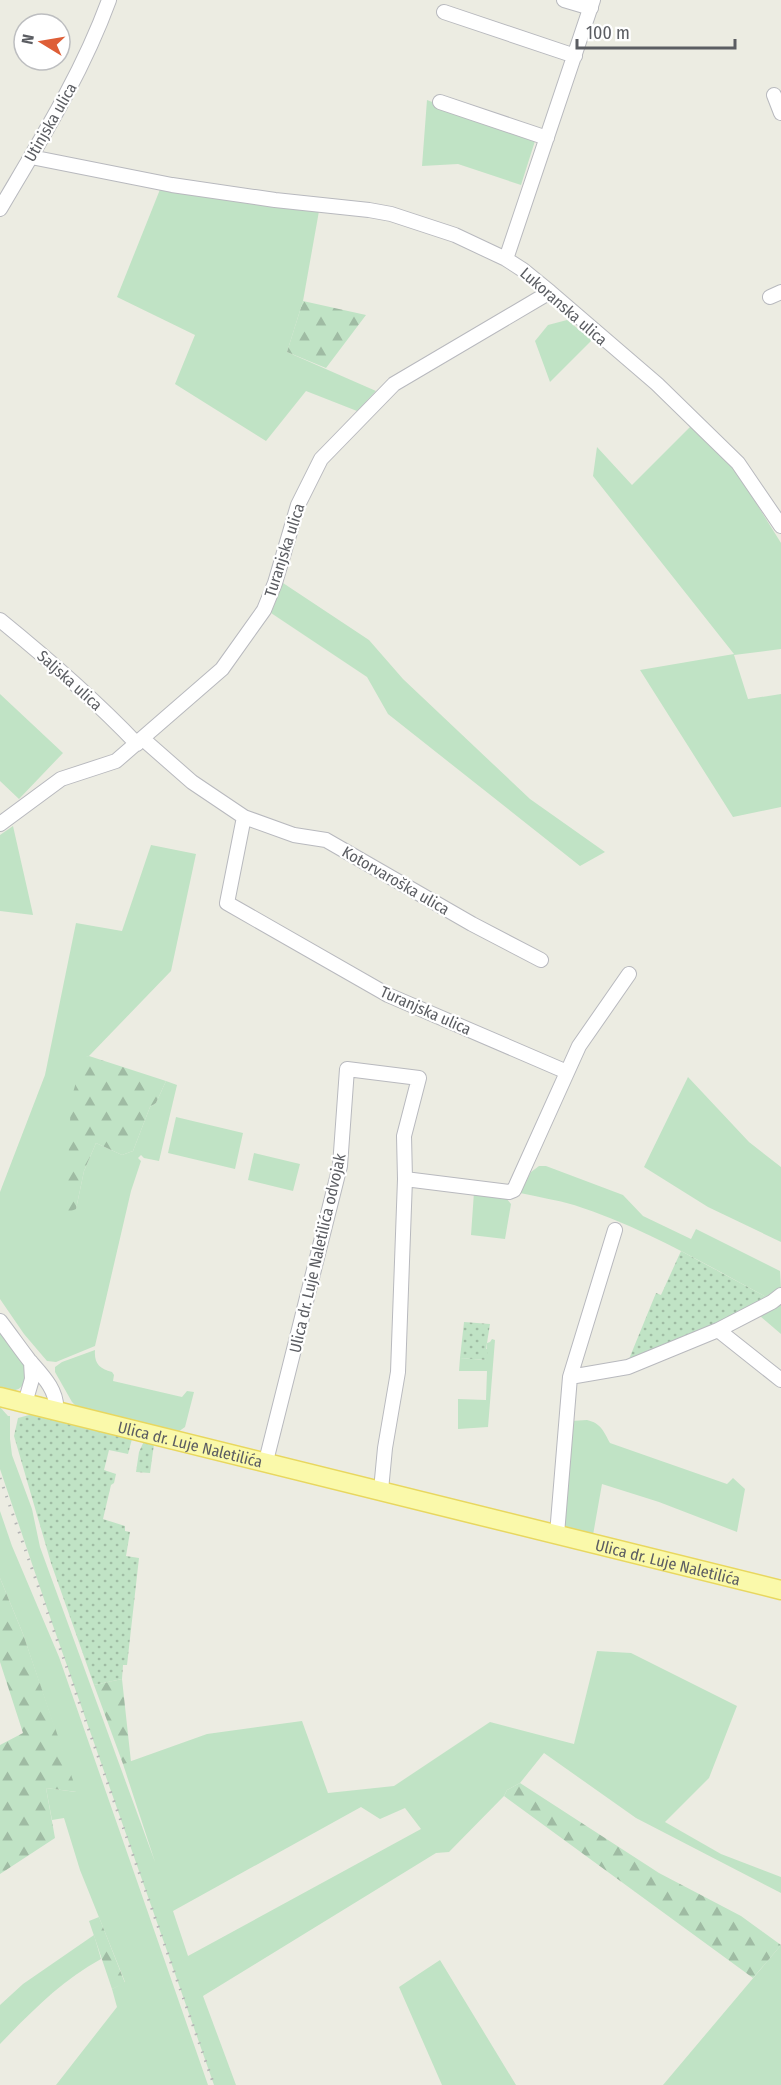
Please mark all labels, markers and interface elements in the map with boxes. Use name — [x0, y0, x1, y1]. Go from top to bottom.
north arrow — [12, 12, 72, 72]
scale bar — [577, 12, 734, 50]
text: 100 m — [586, 22, 630, 44]
text: N — [18, 33, 38, 46]
street label: Utinjska ulica — [20, 79, 81, 165]
street label: Lukoranska ulica — [516, 263, 611, 349]
street label: Turanjska ulica — [260, 501, 309, 599]
street label: Saljska ulica — [33, 646, 106, 715]
street label: Kotorvaroška ulica — [339, 842, 453, 919]
street label: Turanjska ulica — [377, 982, 474, 1039]
street label: Ulica dr. Luje Naletilića odvojak — [285, 1151, 350, 1355]
street label: Ulica dr. Luje Naletilića — [116, 1417, 265, 1472]
street label: Ulica dr. Luje Naletilića — [593, 1535, 742, 1590]

